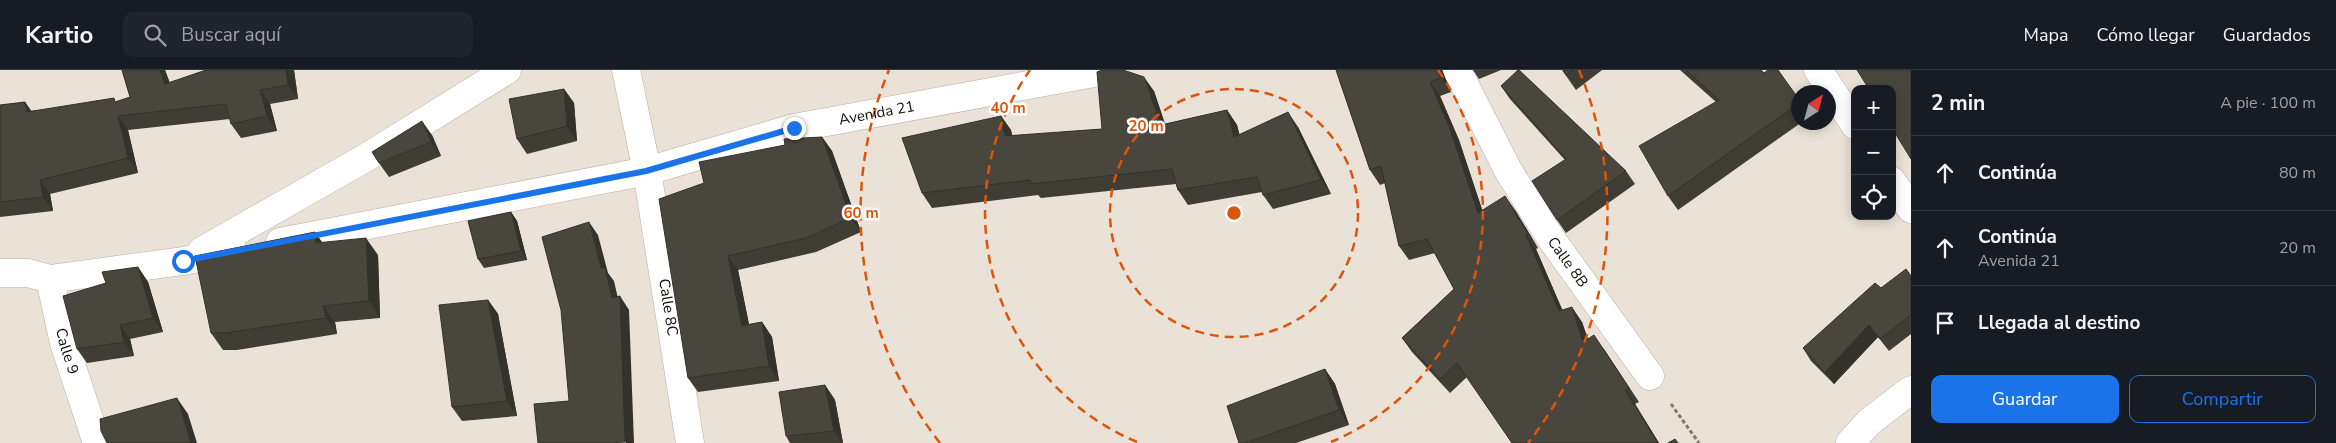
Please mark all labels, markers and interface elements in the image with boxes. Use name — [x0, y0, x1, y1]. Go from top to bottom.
search box — [123, 12, 473, 57]
text: Kartio — [25, 19, 93, 51]
icon: search — [141, 21, 169, 49]
text: Buscar aquí — [181, 22, 281, 48]
text: Mapa — [2024, 23, 2069, 47]
text: Cómo llegar — [2097, 23, 2195, 47]
text: Guardados — [2223, 23, 2311, 47]
north arrow — [1791, 85, 1836, 130]
map controls — [1851, 85, 1896, 220]
button: + — [1851, 85, 1896, 130]
text: 2 min — [1931, 89, 1985, 117]
text: A pie · 100 m — [2220, 92, 2316, 114]
street label: Avenida 21 — [837, 96, 916, 130]
text: 40 m — [990, 98, 1026, 118]
text: 20 m — [1128, 116, 1164, 136]
route end — [783, 117, 806, 140]
button: − — [1851, 130, 1896, 175]
icon: ahead — [1931, 159, 1959, 187]
text: Continúa — [1978, 160, 2057, 186]
text: 80 m — [2279, 162, 2316, 184]
button: locate — [1851, 175, 1896, 220]
text: 60 m — [843, 203, 879, 223]
centre of rings — [1225, 204, 1243, 222]
text: Continúa — [1978, 224, 2057, 250]
street label: Calle 8B — [1543, 233, 1593, 291]
icon: ahead — [1931, 234, 1959, 262]
text: 20 m — [2279, 237, 2316, 259]
route start — [172, 250, 195, 273]
text: Avenida 21 — [1978, 250, 2060, 272]
street label: Calle 8C — [654, 277, 683, 337]
icon: arrive — [1931, 309, 1959, 337]
text: Llegada al destino — [1978, 310, 2140, 336]
street label: Calle 9 — [51, 326, 84, 377]
button: Guardar — [1931, 375, 2119, 423]
button: Compartir — [2129, 375, 2316, 423]

